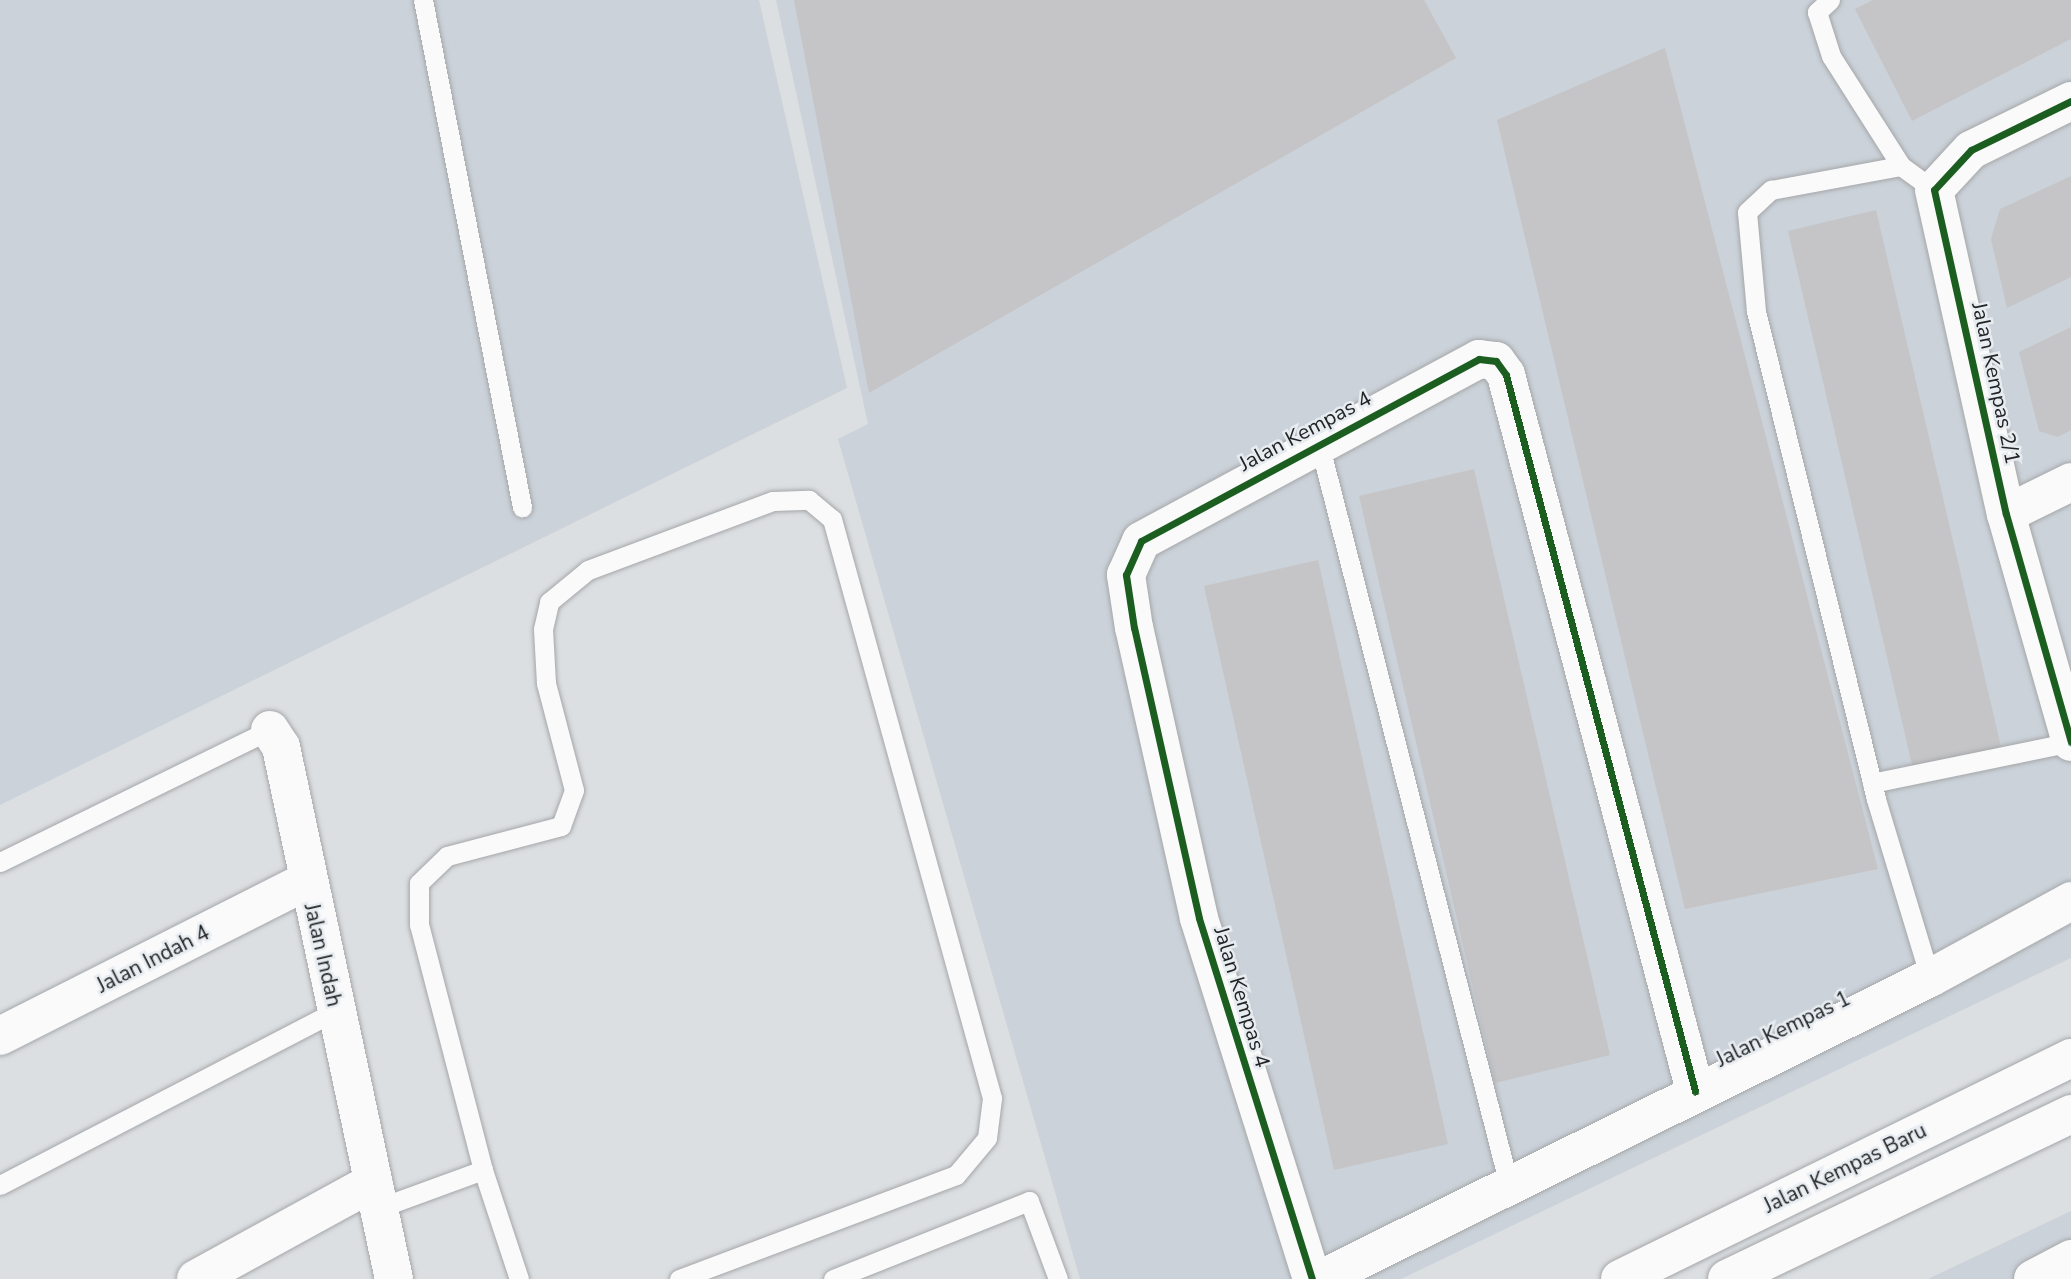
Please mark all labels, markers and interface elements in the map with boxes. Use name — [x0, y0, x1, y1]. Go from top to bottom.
street label: Jalan Kempas 2/1 — [1967, 300, 2025, 466]
street label: Jalan Kempas 4 — [1235, 386, 1375, 476]
street label: Jalan Indah — [299, 901, 347, 1009]
street label: Jalan Indah 4 — [92, 920, 214, 998]
street label: Jalan Kempas 4 — [1209, 923, 1275, 1071]
street label: Jalan Kempas 1 — [1712, 986, 1854, 1072]
street label: Jalan Kempas Baru — [1759, 1118, 1931, 1218]

